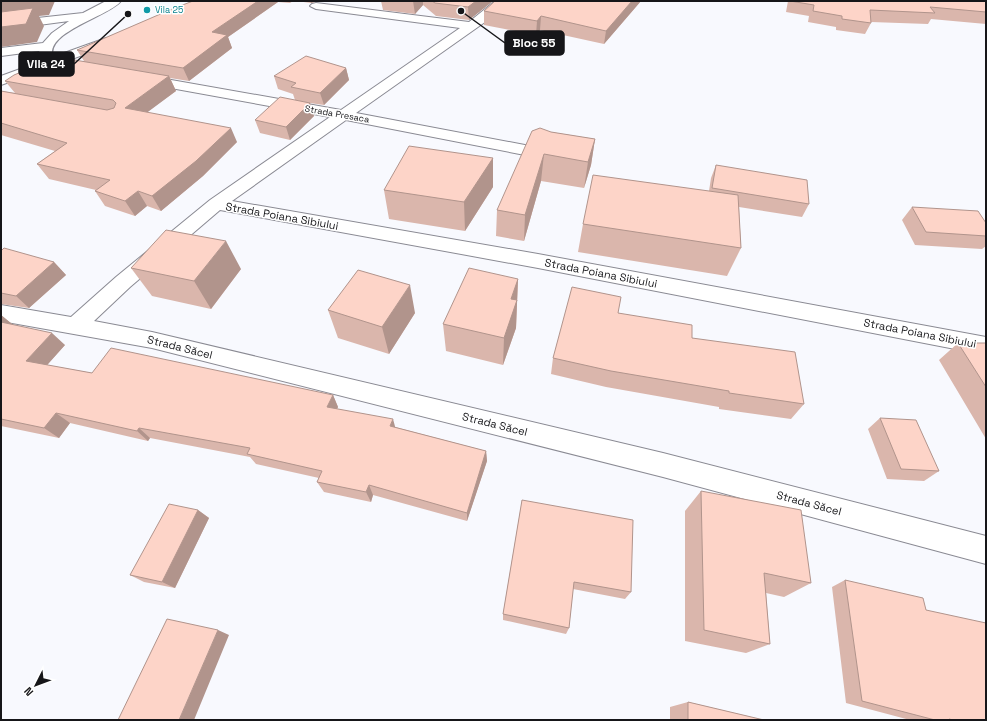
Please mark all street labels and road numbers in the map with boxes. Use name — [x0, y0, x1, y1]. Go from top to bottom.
street label: Strada Presaca — [304, 102, 370, 126]
street label: Strada Poiana Sibiului — [224, 199, 340, 233]
street label: Strada Poiana Sibiului — [544, 255, 659, 291]
street label: Strada Poiana Sibiului — [863, 315, 978, 351]
street label: Strada Săcel — [146, 332, 214, 362]
street label: Strada Săcel — [461, 409, 529, 439]
street label: Strada Săcel — [775, 488, 843, 518]

